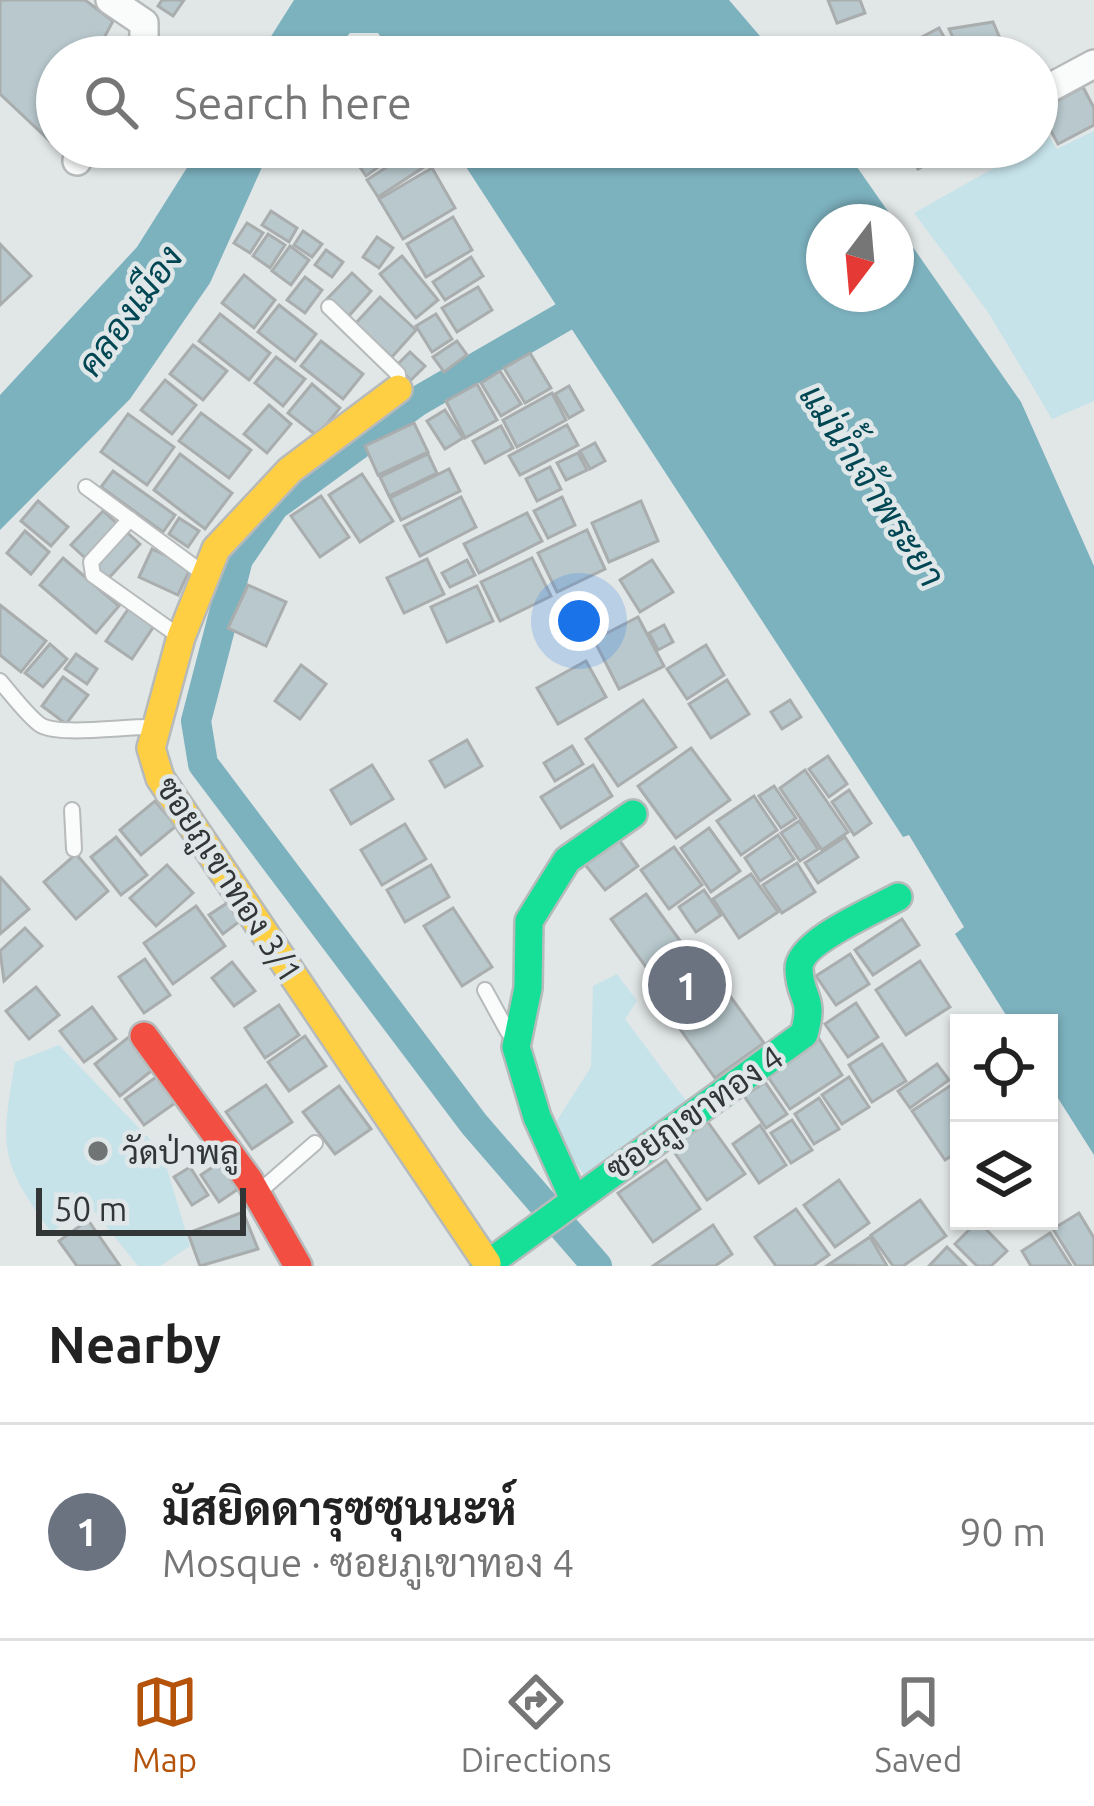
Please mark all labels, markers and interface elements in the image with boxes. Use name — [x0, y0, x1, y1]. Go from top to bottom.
search box — [36, 36, 1058, 168]
icon: search — [78, 69, 144, 135]
text: Search here — [174, 77, 412, 128]
north arrow — [806, 204, 914, 312]
water label: คลองเมือง — [67, 236, 190, 383]
water label: แม่น้ำเจ้าพระยา — [792, 371, 962, 594]
your location — [549, 591, 609, 651]
street label: ซอยภูเขาทอง 3/1 — [146, 769, 310, 991]
pin: 1 — [648, 940, 726, 1030]
map controls — [950, 1014, 1058, 1230]
button: locate — [950, 1014, 1058, 1122]
street label: ซอยภูเขาทอง 4 — [599, 1037, 792, 1191]
button: layers — [950, 1122, 1058, 1230]
place label: วัดป่าพลู — [122, 1133, 239, 1175]
marker: วัดป่าพลู — [85, 1138, 111, 1164]
scale bar — [36, 1182, 246, 1235]
text: 50 m — [54, 1190, 127, 1227]
text: Nearby — [48, 1315, 221, 1373]
text: มัสยิดดารุซซุนนะห์ — [162, 1483, 517, 1534]
text: 1 — [76, 1510, 98, 1553]
text: 90 m — [959, 1510, 1046, 1553]
text: Mosque · ซอยภูเขาทอง 4 — [162, 1541, 574, 1584]
tab: Map — [132, 1669, 198, 1778]
tab: Directions — [461, 1669, 611, 1778]
tab: Saved — [875, 1669, 962, 1778]

